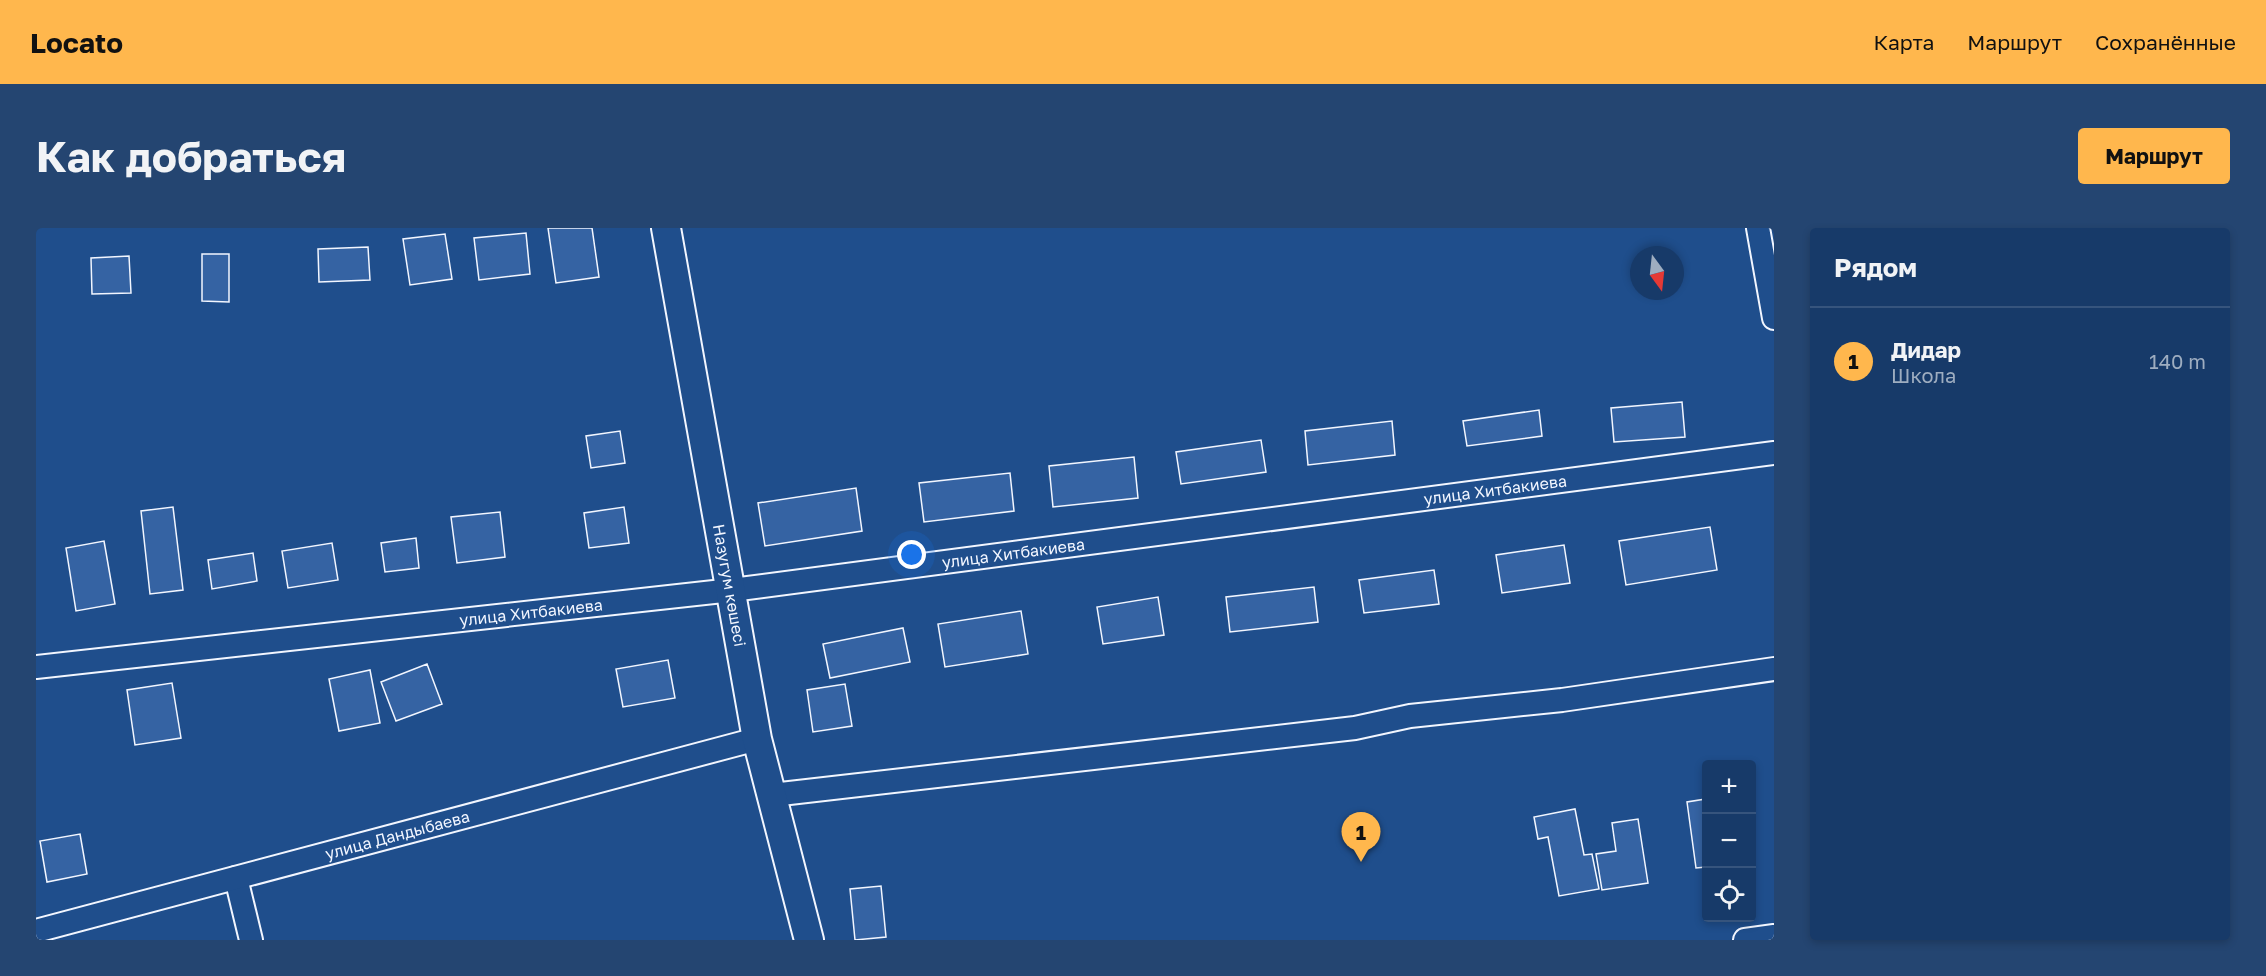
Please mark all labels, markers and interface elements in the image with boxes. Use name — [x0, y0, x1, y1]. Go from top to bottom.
text: Locato — [30, 26, 123, 59]
text: Карта — [1873, 29, 1934, 55]
text: Маршрут — [1967, 29, 2062, 55]
text: Сохранённые — [2095, 29, 2236, 55]
button: Маршрут — [2078, 128, 2230, 184]
text: Как добраться — [36, 131, 346, 181]
north arrow — [1630, 246, 1684, 300]
text: Рядом — [1834, 252, 1917, 283]
text: Дидар — [1891, 336, 1961, 363]
text: 1 — [1848, 349, 1859, 373]
text: 140 m — [2149, 349, 2206, 373]
text: Школа — [1891, 363, 1956, 387]
street label: улица Хитбакиева — [1422, 470, 1568, 509]
street label: Назугум көшесі — [709, 522, 750, 648]
street label: улица Хитбакиева — [941, 534, 1086, 572]
your location — [897, 540, 926, 569]
street label: улица Хитбакиева — [458, 594, 604, 630]
map controls — [1702, 760, 1756, 922]
button: + — [1702, 760, 1756, 814]
street label: улица Дандыбаева — [323, 806, 472, 864]
pin: 1 — [1342, 812, 1380, 862]
button: − — [1702, 814, 1756, 868]
button: locate — [1702, 868, 1756, 922]

